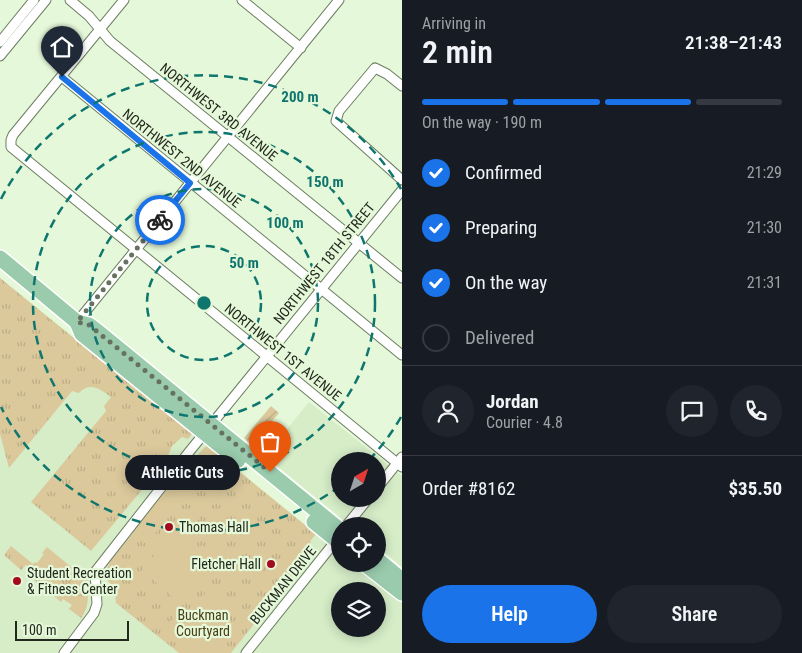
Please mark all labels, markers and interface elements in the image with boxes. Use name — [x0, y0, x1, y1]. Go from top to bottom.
text: Arriving in — [422, 14, 486, 33]
pin — [41, 26, 83, 77]
text: 21:38–21:43 — [685, 31, 782, 54]
icon: home — [48, 33, 76, 61]
text: 2 min — [422, 33, 493, 71]
street label: NORTHWEST 3RD AVENUE — [157, 60, 281, 164]
text: 200 m — [281, 88, 319, 106]
street label: NORTHWEST 2ND AVENUE — [120, 105, 244, 211]
text: On the way · 190 m — [422, 113, 542, 132]
icon: check — [422, 159, 450, 187]
text: Confirmed — [465, 161, 542, 184]
text: 21:29 — [747, 163, 782, 182]
text: 150 m — [306, 173, 344, 191]
courier — [135, 195, 185, 245]
street label: NORTHWEST 18TH STREET — [270, 199, 378, 327]
icon: bike — [146, 206, 174, 234]
text: 100 m — [266, 214, 304, 232]
icon: check — [422, 214, 450, 242]
text: Preparing — [465, 216, 537, 239]
text: 21:30 — [747, 218, 782, 237]
text: 50 m — [229, 254, 259, 272]
icon: check — [422, 269, 450, 297]
text: On the way — [465, 271, 547, 294]
text: 21:31 — [747, 273, 782, 292]
centre of rings — [195, 294, 213, 312]
street label: NORTHWEST 1ST AVENUE — [222, 300, 344, 404]
text: Delivered — [465, 326, 534, 349]
button: person — [422, 385, 474, 437]
button: chat — [666, 385, 718, 437]
button: phone — [730, 385, 782, 437]
text: Jordan — [486, 390, 539, 413]
text: Courier · 4.8 — [486, 413, 563, 432]
pin — [249, 421, 291, 472]
icon: bag — [256, 428, 284, 456]
north arrow — [331, 452, 386, 508]
map controls — [331, 452, 386, 637]
callout: Athletic Cuts — [125, 454, 240, 490]
text: Athletic Cuts — [141, 463, 224, 482]
text: Order #8162 — [422, 477, 515, 500]
text: $35.50 — [728, 477, 782, 500]
button: locate — [331, 517, 386, 572]
place label: Thomas Hall — [179, 519, 249, 535]
marker: Thomas Hall — [163, 521, 175, 533]
street label: BUCKMAN DRIVE — [247, 543, 319, 627]
place label: Fletcher Hall — [191, 556, 261, 572]
marker: Fletcher Hall — [265, 558, 277, 570]
place label: Student Recreation & Fitness Center — [27, 565, 132, 597]
marker: Student Recreation & Fitness Center — [11, 575, 23, 587]
button: layers — [331, 582, 386, 637]
button: Help — [422, 585, 597, 643]
button: Share — [607, 585, 782, 643]
park label: Buckman Courtyard — [176, 607, 230, 639]
scale bar — [15, 618, 129, 641]
text: 100 m — [22, 622, 57, 638]

